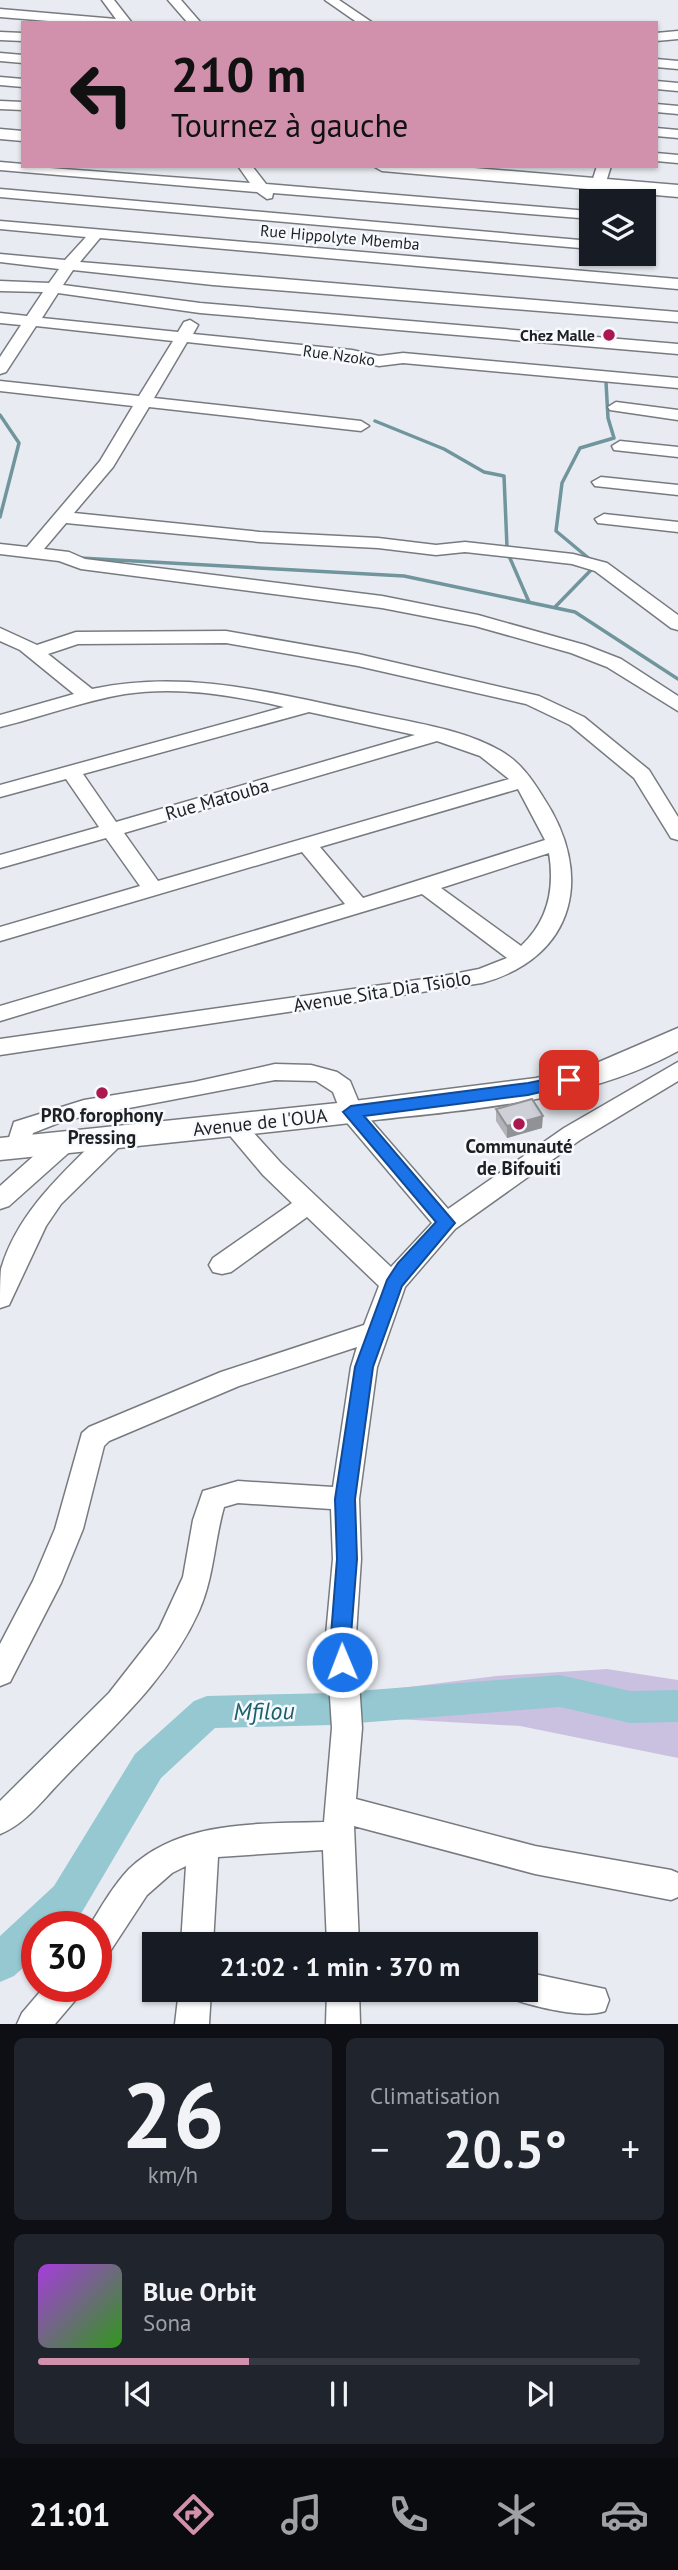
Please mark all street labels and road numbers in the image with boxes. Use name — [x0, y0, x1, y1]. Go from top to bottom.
street label: Rue Hippolyte Mbemba — [259, 220, 421, 254]
street label: Rue Nzoko — [302, 340, 376, 370]
street label: Rue Matouba — [162, 773, 272, 825]
street label: Avenue Sita Dia Tsiolo — [291, 965, 473, 1017]
street label: Avenue de l'OUA — [192, 1103, 328, 1141]

